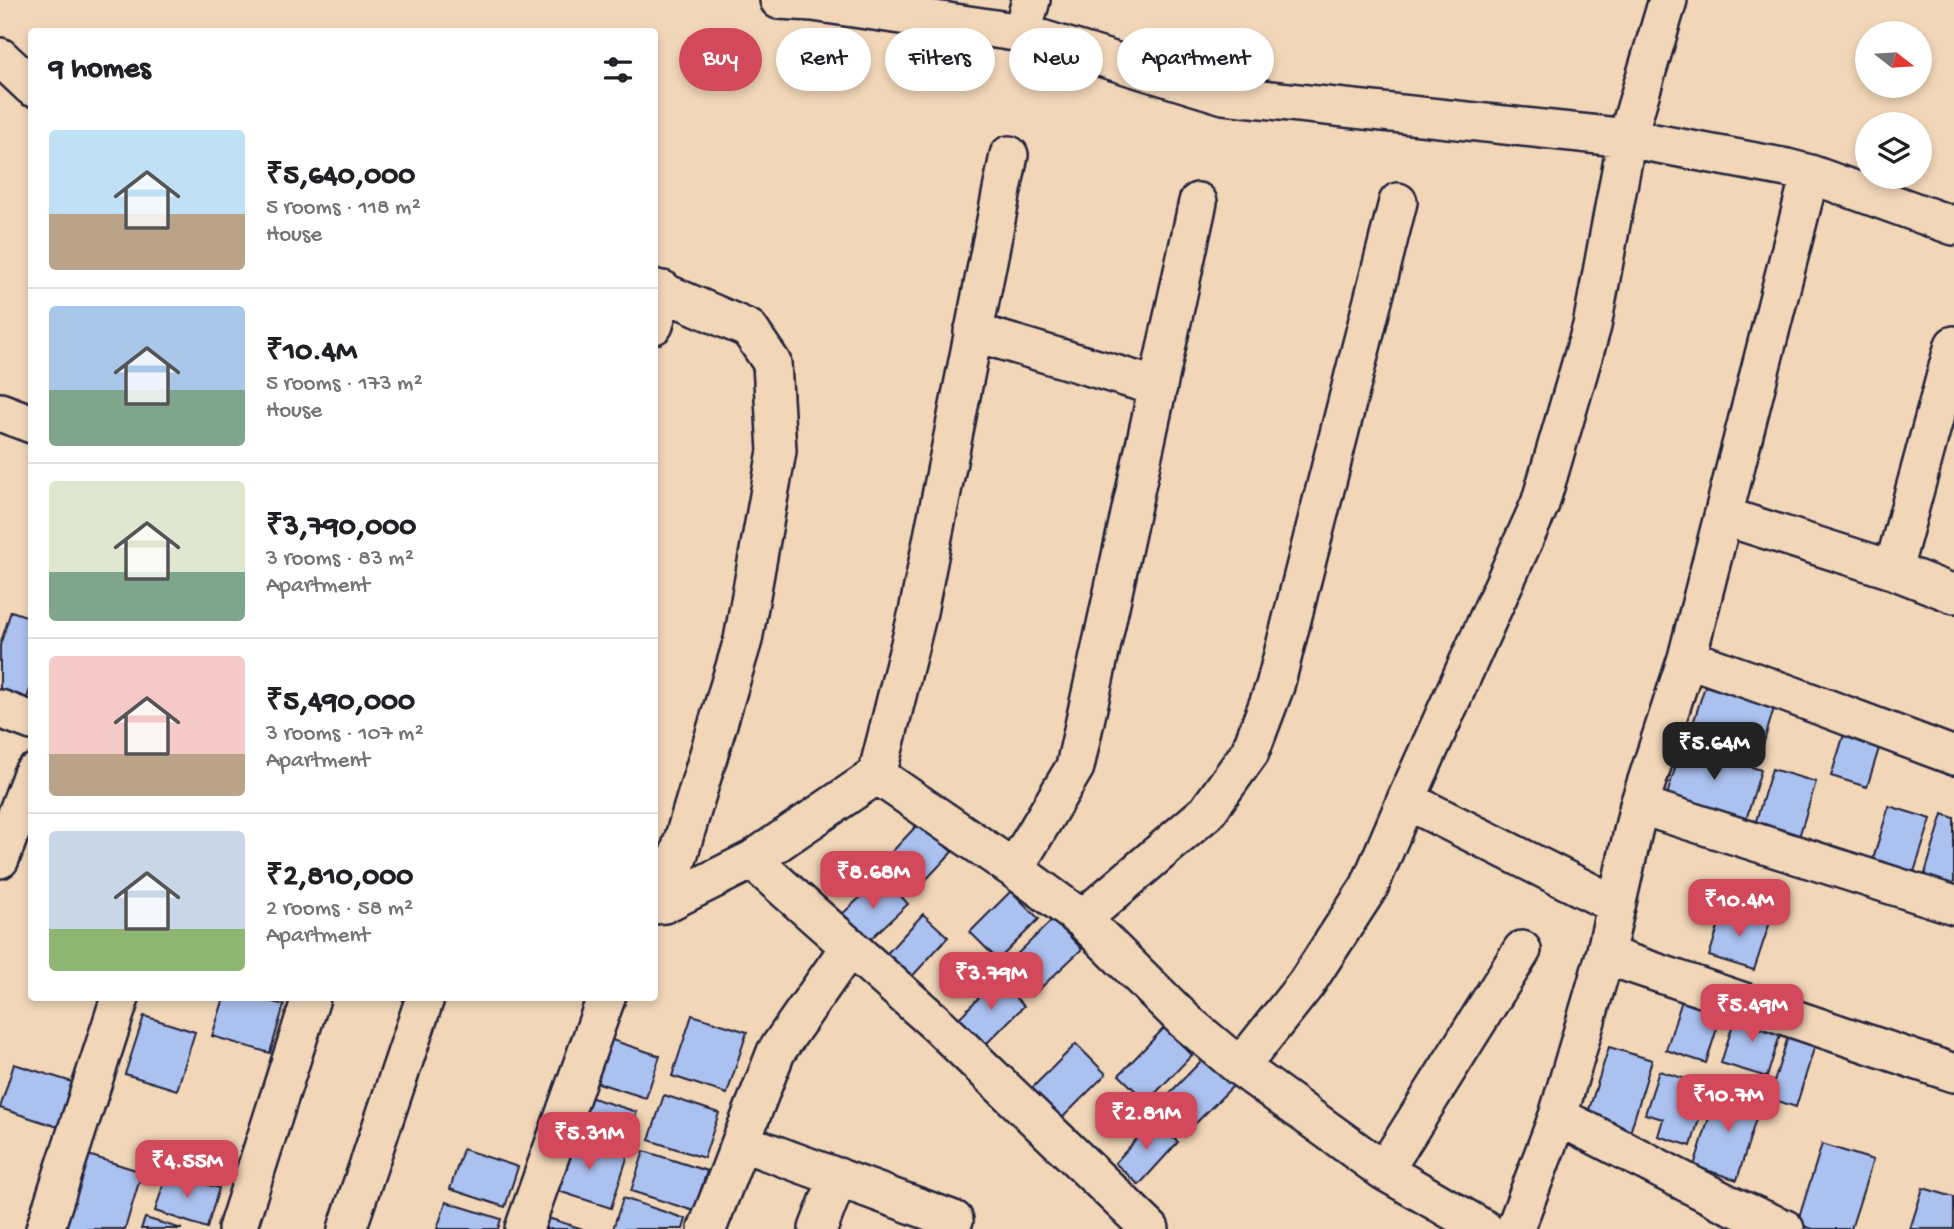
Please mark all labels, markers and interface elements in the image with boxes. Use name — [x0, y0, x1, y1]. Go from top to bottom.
north arrow — [1855, 21, 1932, 98]
map controls — [1855, 21, 1932, 189]
chip: Buy — [679, 28, 762, 91]
chip: Rent — [776, 28, 871, 91]
chip: Filters — [885, 28, 995, 91]
chip: New — [1009, 28, 1103, 91]
chip: Apartment — [1117, 28, 1274, 91]
icon: filters — [599, 51, 637, 89]
text: 9 homes — [49, 53, 151, 88]
button: layers — [1855, 112, 1932, 189]
icon: home — [105, 158, 189, 242]
text: ₹5,640,000 — [266, 160, 415, 195]
text: 5 rooms · 118 m² — [266, 195, 421, 222]
text: House — [266, 222, 322, 249]
icon: home — [105, 334, 189, 418]
text: ₹10.4M — [266, 336, 357, 371]
text: 5 rooms · 173 m² — [266, 371, 423, 398]
text: House — [266, 398, 322, 425]
icon: home — [105, 509, 189, 593]
text: ₹3,790,000 — [266, 511, 416, 546]
text: 3 rooms · 83 m² — [266, 546, 414, 573]
text: Apartment — [266, 573, 370, 600]
icon: home — [105, 684, 189, 768]
text: ₹5,490,000 — [266, 686, 415, 721]
text: 3 rooms · 107 m² — [266, 721, 424, 748]
pin: ₹5.64M — [1657, 722, 1771, 782]
text: ₹5.64M — [1679, 731, 1749, 758]
text: Apartment — [266, 748, 370, 775]
pin: ₹8.68M — [816, 852, 930, 911]
icon: home — [105, 859, 189, 943]
text: ₹8.68M — [836, 860, 910, 887]
text: ₹2,810,000 — [266, 861, 413, 896]
pin: ₹10.4M — [1682, 880, 1796, 939]
text: ₹10.4M — [1704, 888, 1774, 915]
text: 2 rooms · 58 m² — [266, 896, 413, 923]
text: Apartment — [266, 923, 370, 950]
pin: ₹3.79M — [934, 953, 1048, 1012]
text: ₹3.79M — [955, 961, 1027, 988]
pin: ₹5.49M — [1695, 984, 1809, 1044]
text: ₹5.49M — [1717, 993, 1787, 1020]
pin: ₹10.7M — [1671, 1074, 1785, 1134]
text: ₹10.7M — [1693, 1083, 1763, 1110]
pin: ₹2.81M — [1089, 1092, 1203, 1152]
text: ₹2.81M — [1111, 1101, 1181, 1128]
pin: ₹5.31M — [532, 1112, 646, 1172]
text: ₹5.31M — [554, 1121, 624, 1148]
pin: ₹4.55M — [130, 1140, 244, 1200]
text: ₹4.55M — [151, 1149, 223, 1176]

